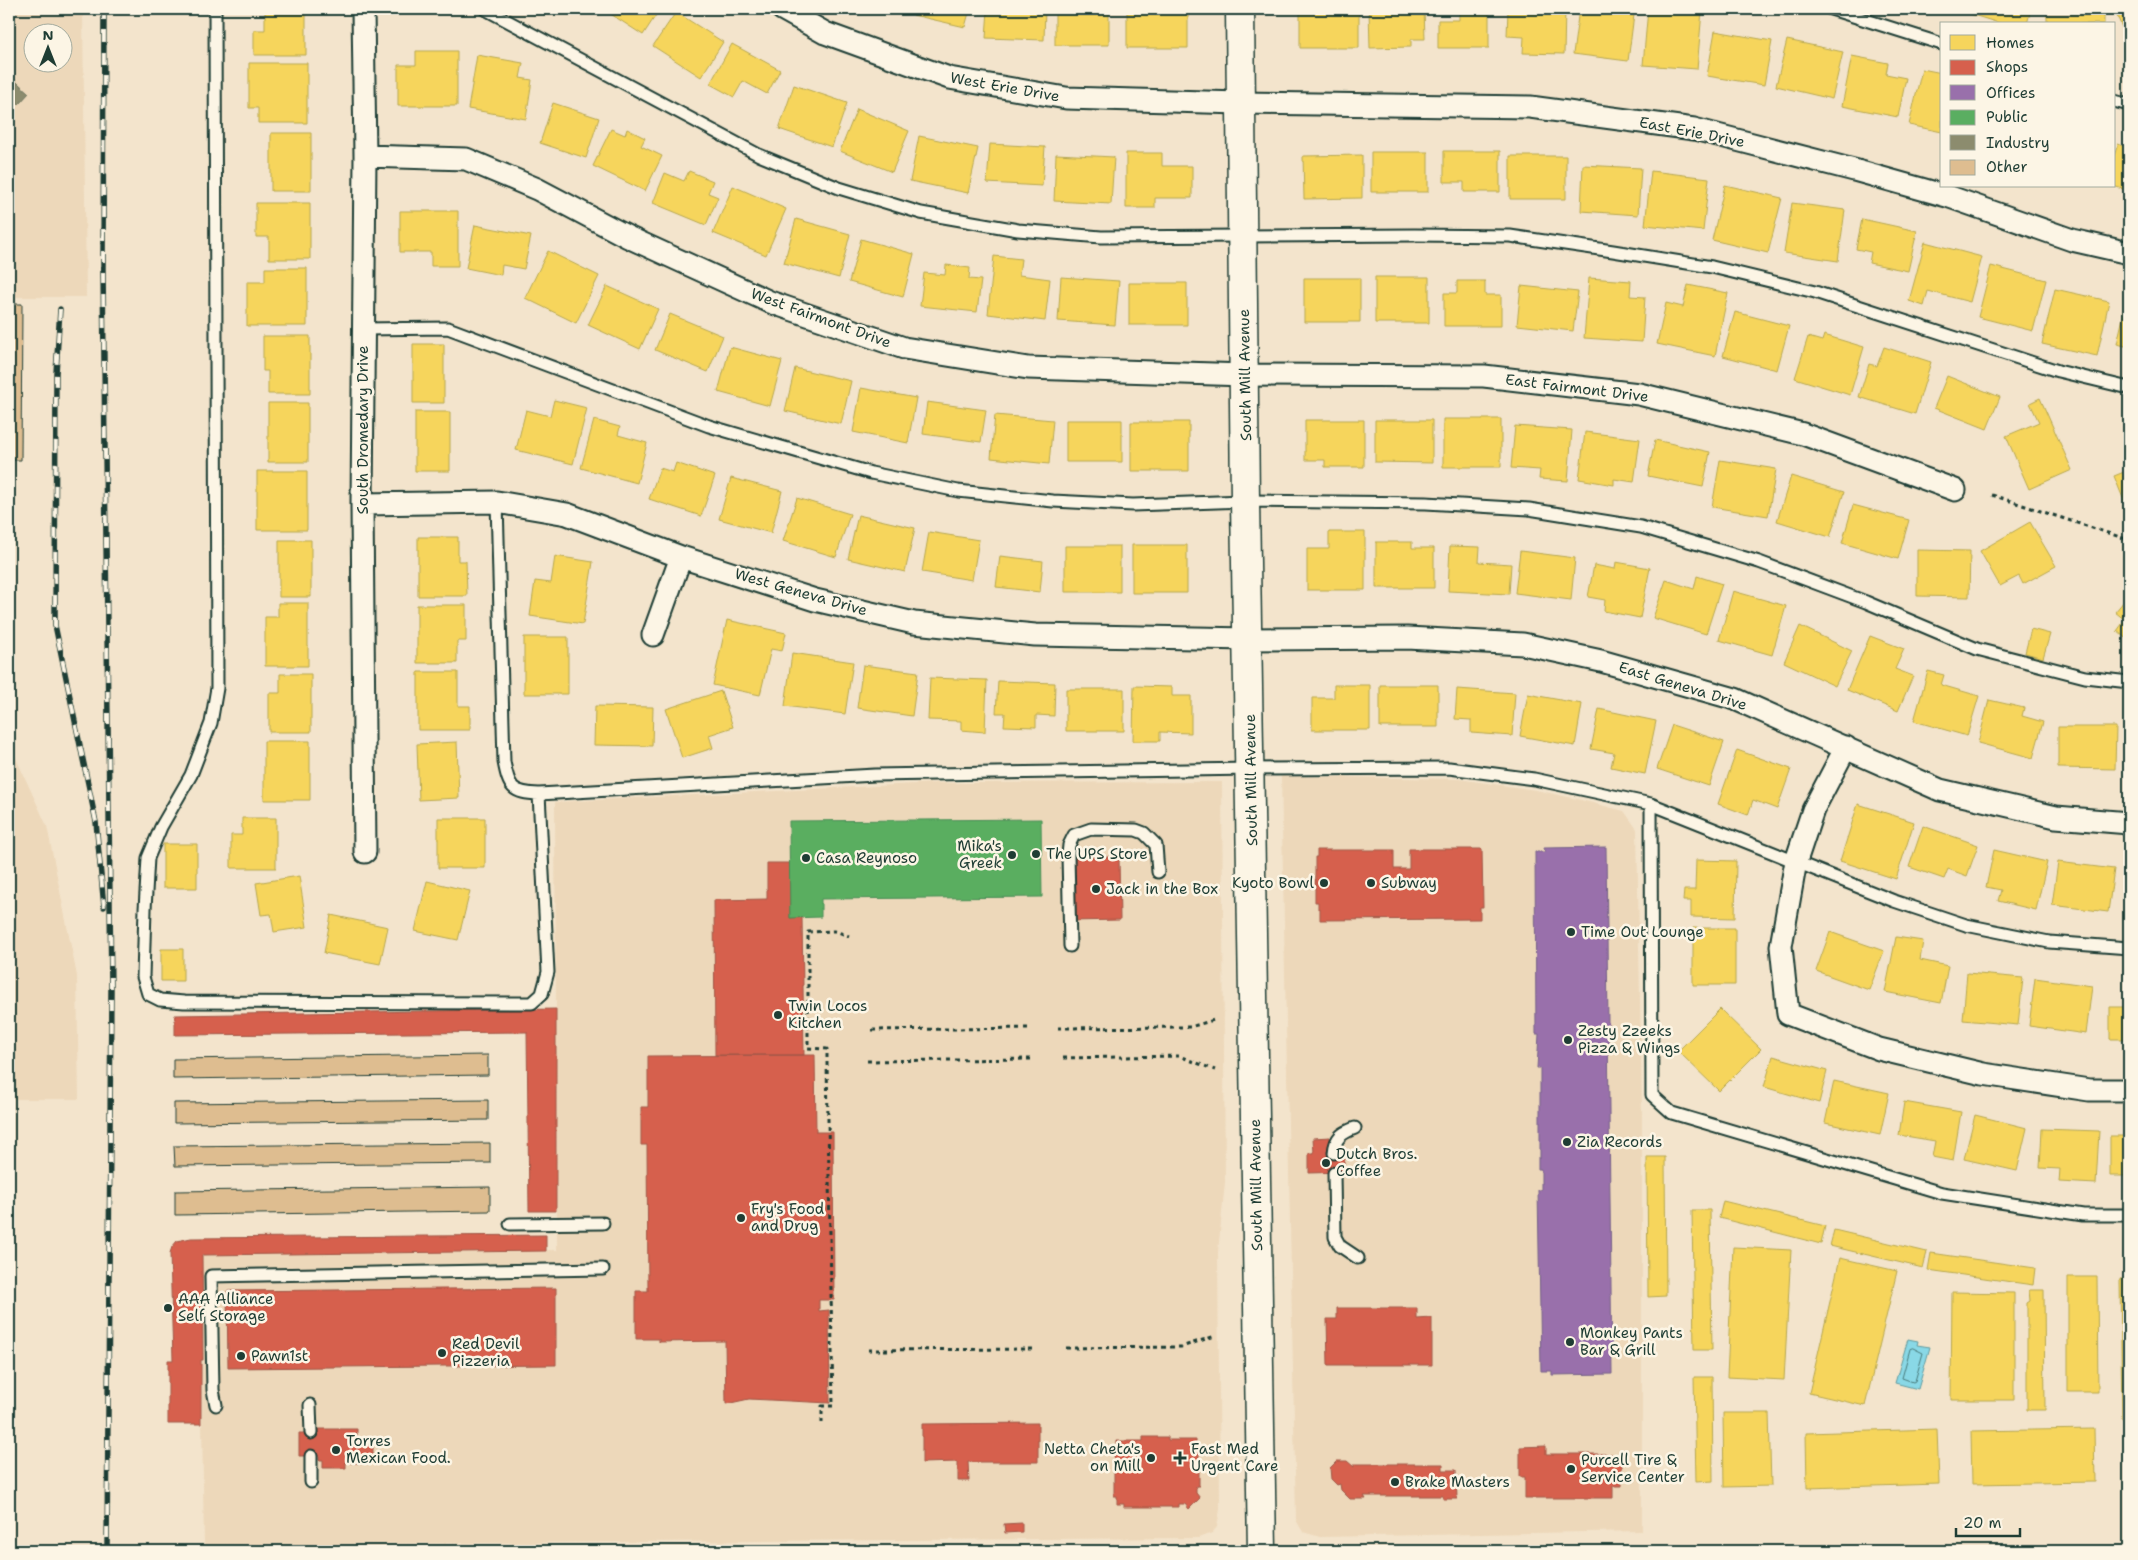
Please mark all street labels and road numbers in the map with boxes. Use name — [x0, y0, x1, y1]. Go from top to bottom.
street label: West Erie Drive — [949, 68, 1061, 106]
street label: East Erie Drive — [1638, 112, 1746, 152]
street label: West Fairmont Drive — [748, 283, 894, 353]
street label: South Mill Avenue — [1234, 309, 1256, 441]
street label: South Dromedary Drive — [353, 346, 373, 514]
street label: East Fairmont Drive — [1504, 369, 1650, 407]
street label: West Geneva Drive — [732, 564, 870, 620]
street label: East Geneva Drive — [1616, 657, 1750, 715]
street label: South Mill Avenue — [1240, 714, 1262, 846]
street label: South Mill Avenue — [1245, 1119, 1267, 1251]

